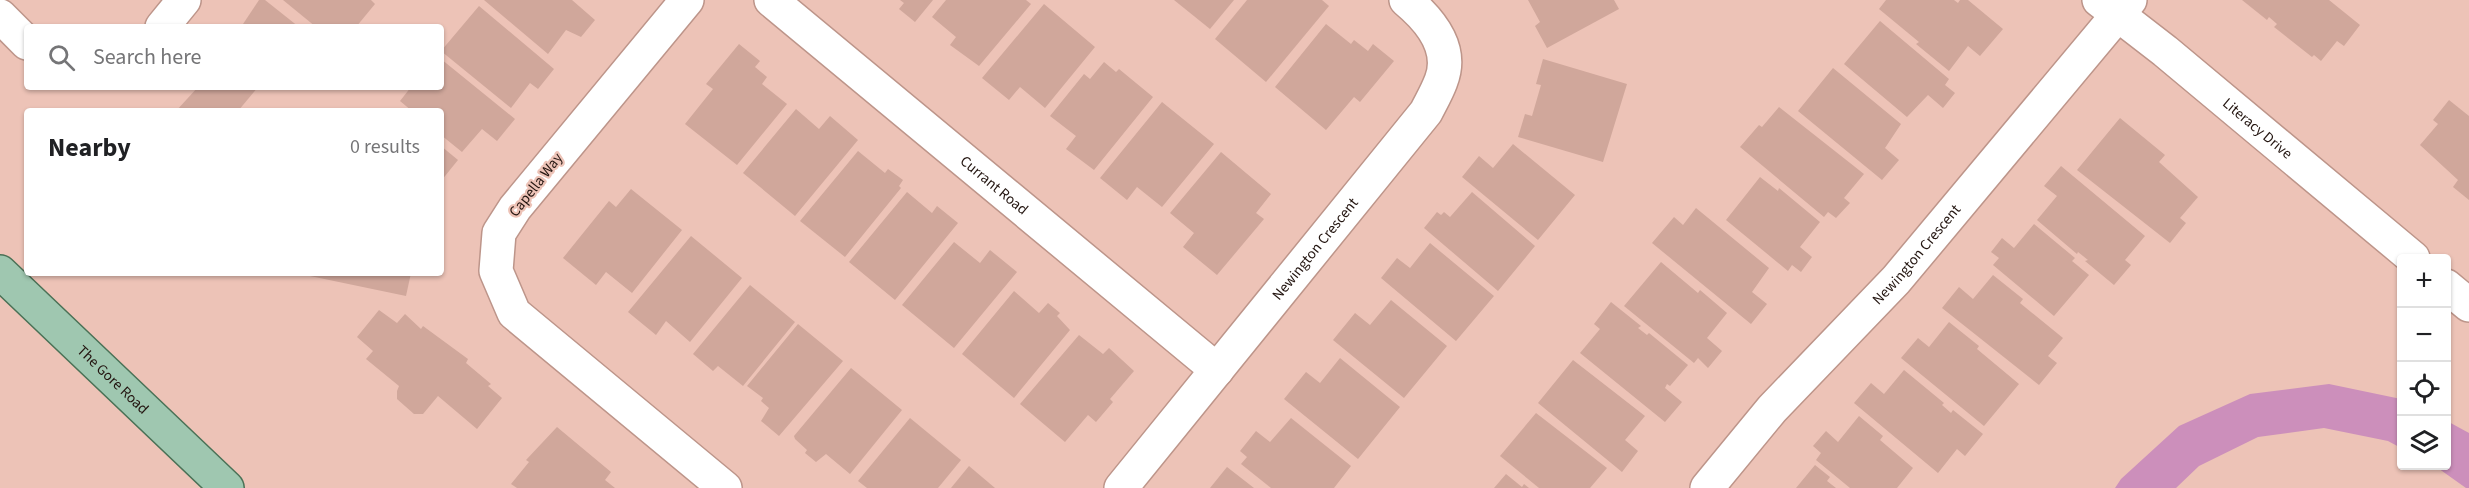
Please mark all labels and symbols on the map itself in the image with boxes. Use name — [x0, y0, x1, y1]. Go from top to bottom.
street label: Literacy Drive — [2218, 93, 2297, 164]
street label: Capella Way — [504, 149, 568, 221]
street label: Currant Road — [956, 151, 1033, 220]
street label: Newington Crescent — [1267, 193, 1363, 305]
street label: Newington Crescent — [1867, 200, 1966, 309]
street label: The Gore Road — [73, 340, 154, 419]

